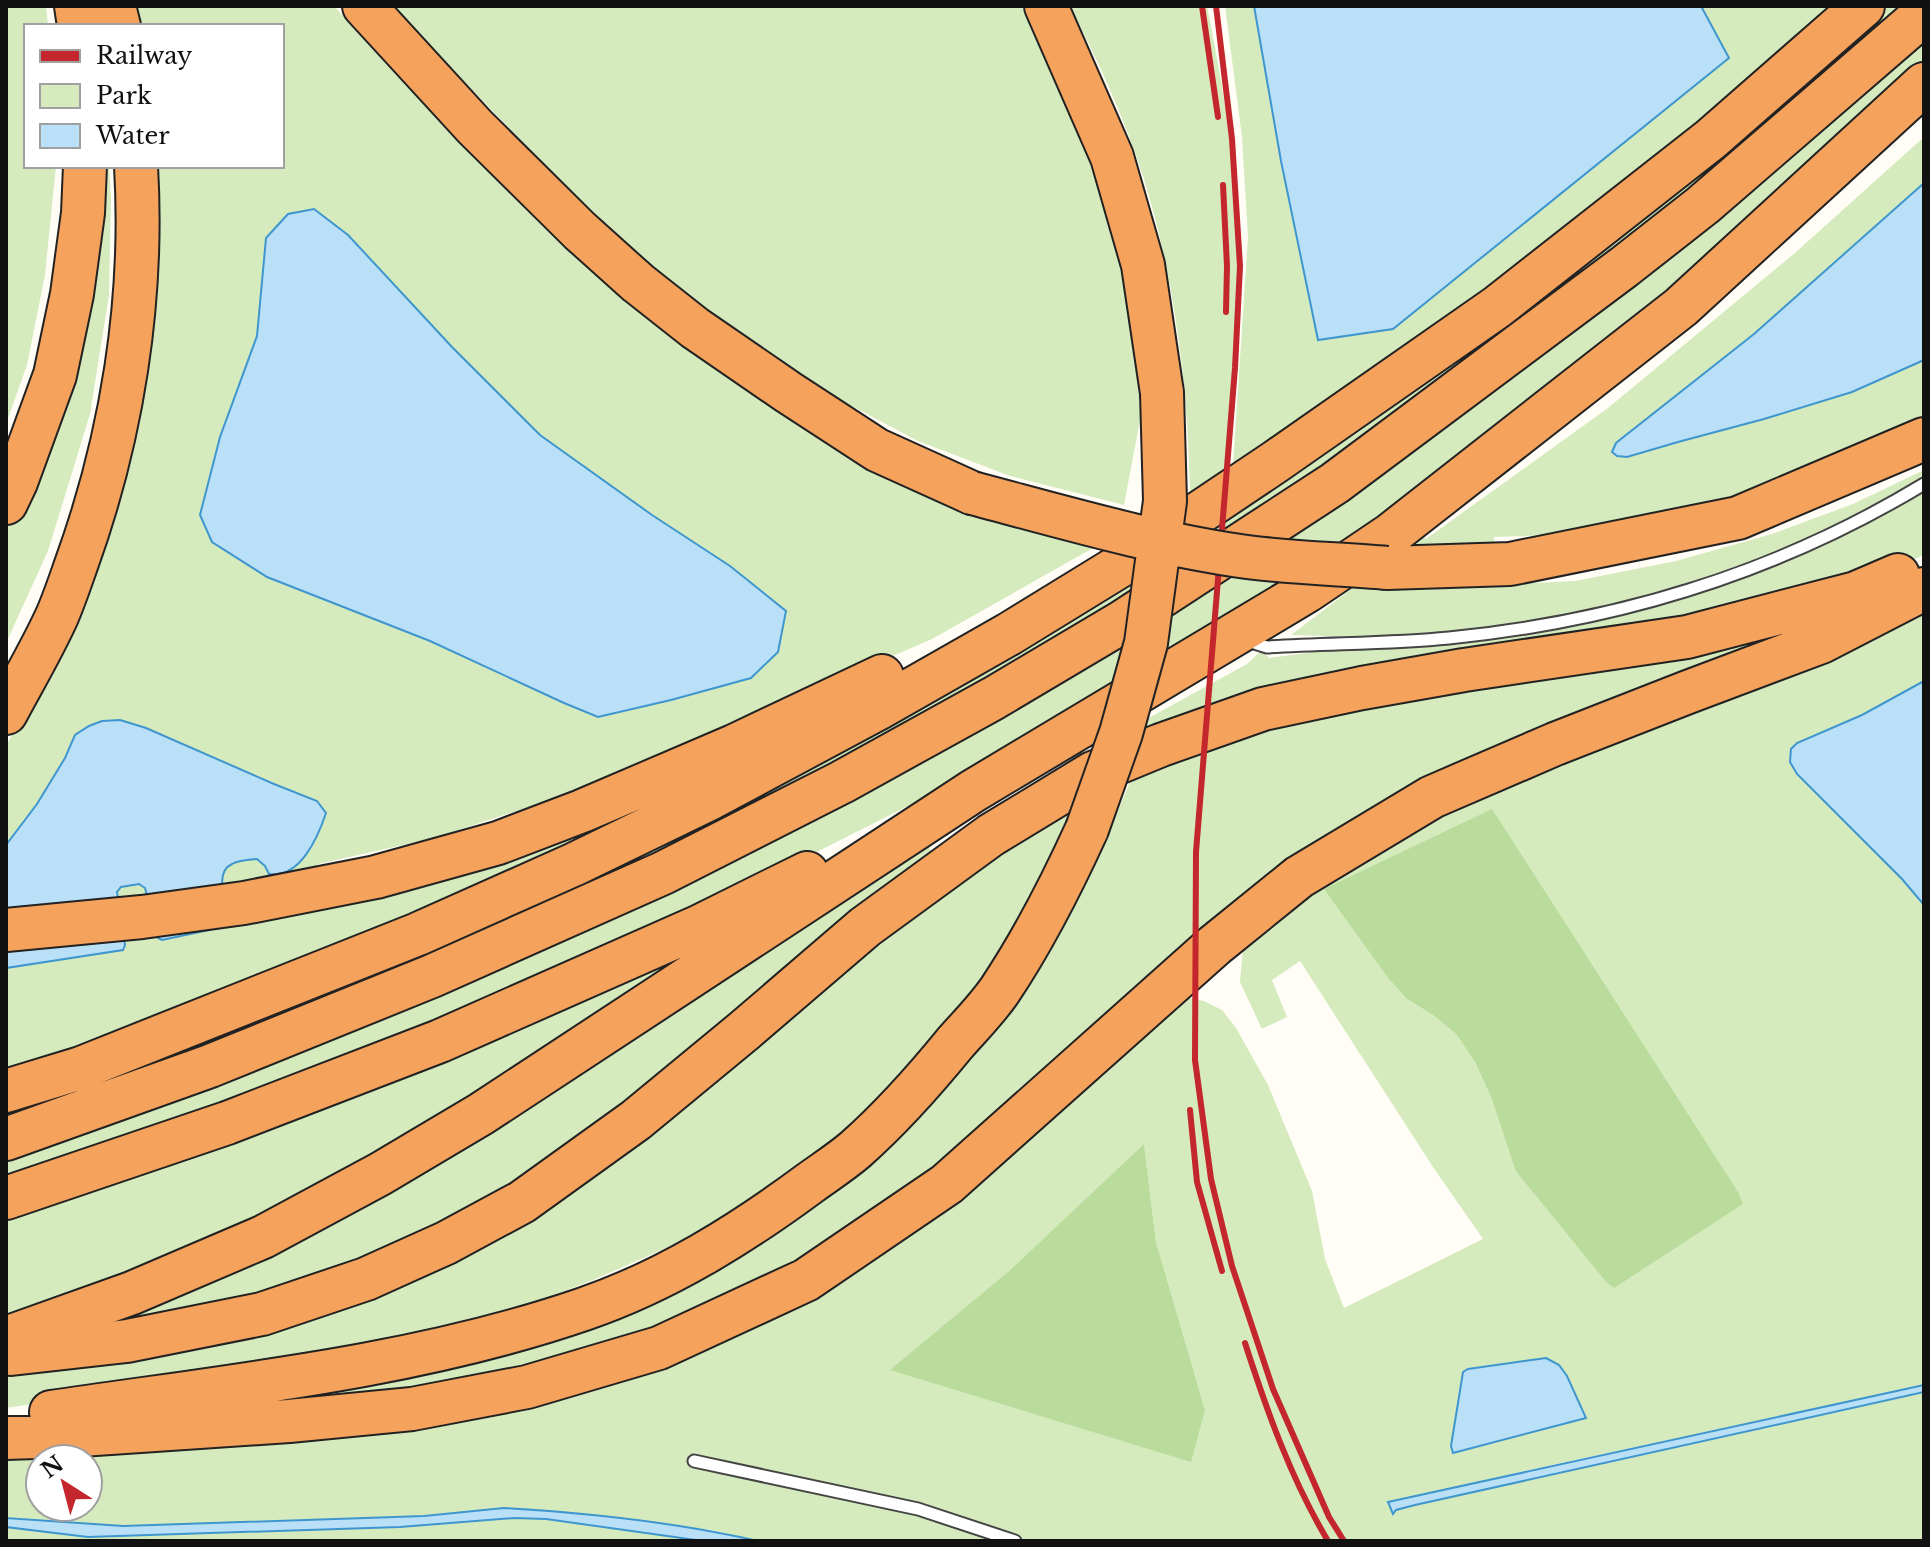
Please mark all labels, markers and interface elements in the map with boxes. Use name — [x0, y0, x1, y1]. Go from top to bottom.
legend — [24, 24, 284, 168]
text: Railway — [96, 41, 193, 70]
text: Park — [96, 81, 152, 110]
text: Water — [95, 121, 170, 150]
north arrow — [24, 1443, 104, 1523]
text: N — [36, 1450, 69, 1484]

